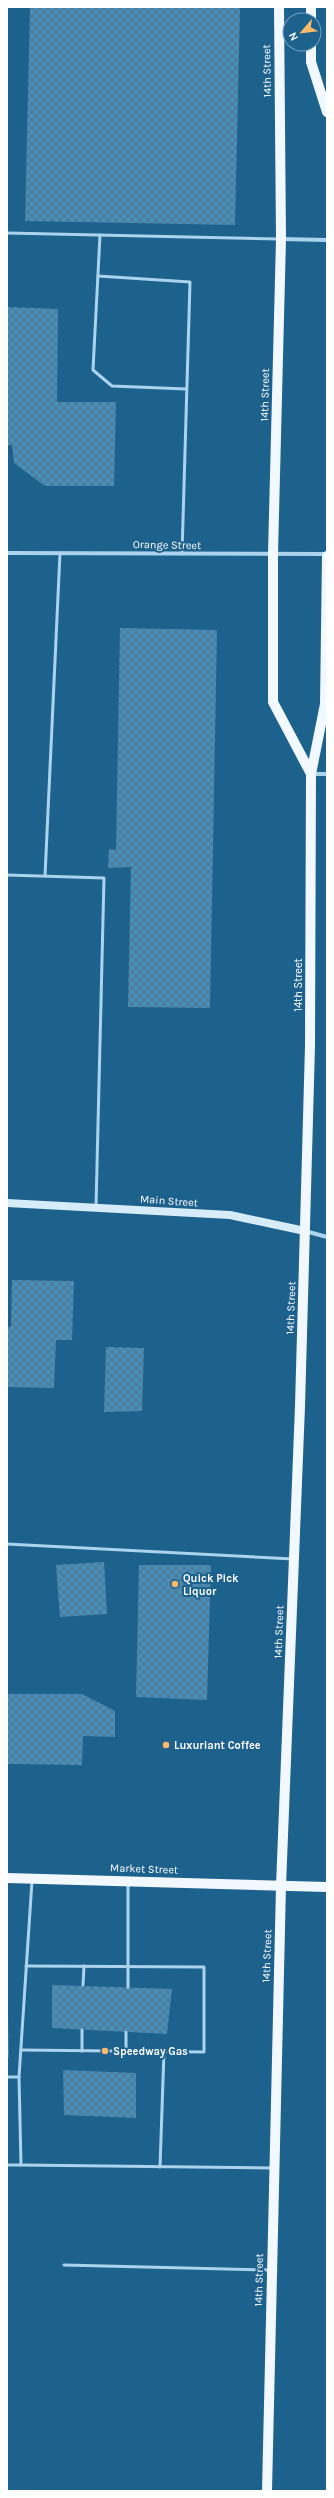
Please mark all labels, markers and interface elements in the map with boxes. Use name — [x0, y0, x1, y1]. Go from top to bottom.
north arrow — [282, 12, 322, 52]
text: N — [286, 30, 301, 43]
street label: 14th Street — [260, 44, 274, 98]
street label: 14th Street — [258, 368, 272, 422]
street label: Orange Street — [133, 538, 201, 552]
street label: 14th Street — [292, 958, 305, 1012]
street label: Main Street — [140, 1192, 198, 1210]
street label: 14th Street — [284, 1281, 298, 1335]
place label: Quick Pick Liquor — [183, 1572, 239, 1598]
marker: Quick Pick Liquor — [170, 1579, 180, 1589]
street label: 14th Street — [272, 1605, 286, 1659]
place label: Luxuriant Coffee — [174, 1739, 261, 1752]
marker: Luxuriant Coffee — [161, 1740, 171, 1750]
street label: Market Street — [110, 1861, 178, 1877]
street label: 14th Street — [260, 1929, 274, 1983]
place label: Speedway Gas — [113, 2045, 188, 2058]
marker: Speedway Gas — [100, 2046, 110, 2056]
street label: 14th Street — [252, 2253, 266, 2307]

